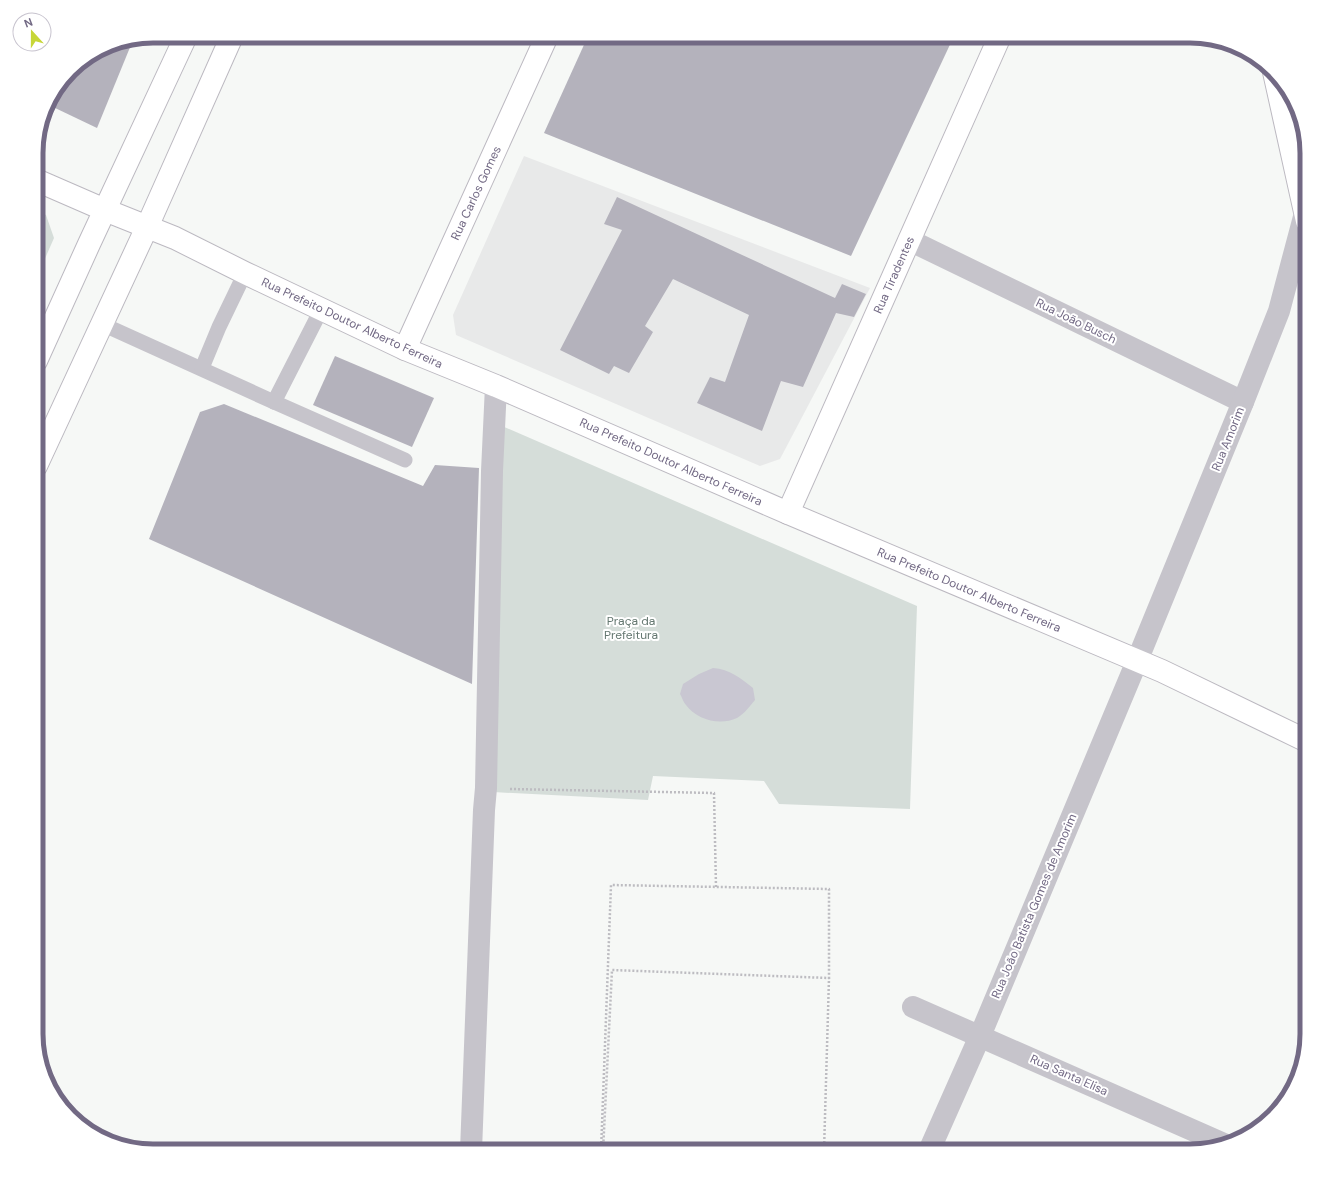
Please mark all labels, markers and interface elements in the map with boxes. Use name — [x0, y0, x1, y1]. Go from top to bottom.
north arrow — [12, 12, 52, 52]
text: N — [22, 15, 35, 31]
street label: Rua Carlos Gomes — [447, 143, 505, 243]
street label: Rua Tiradentes — [870, 234, 918, 316]
street label: Rua Prefeito Doutor Alberto Ferreira — [259, 274, 445, 372]
street label: Rua João Busch — [1033, 295, 1119, 347]
street label: Rua Amorim — [1208, 405, 1248, 473]
street label: Rua Prefeito Doutor Alberto Ferreira — [577, 414, 765, 510]
street label: Rua Prefeito Doutor Alberto Ferreira — [875, 544, 1063, 636]
park label: Praça da Prefeitura — [604, 613, 658, 643]
street label: Rua João Batista Gomes de Amorim — [988, 811, 1080, 1001]
street label: Rua Santa Elisa — [1028, 1051, 1110, 1099]

